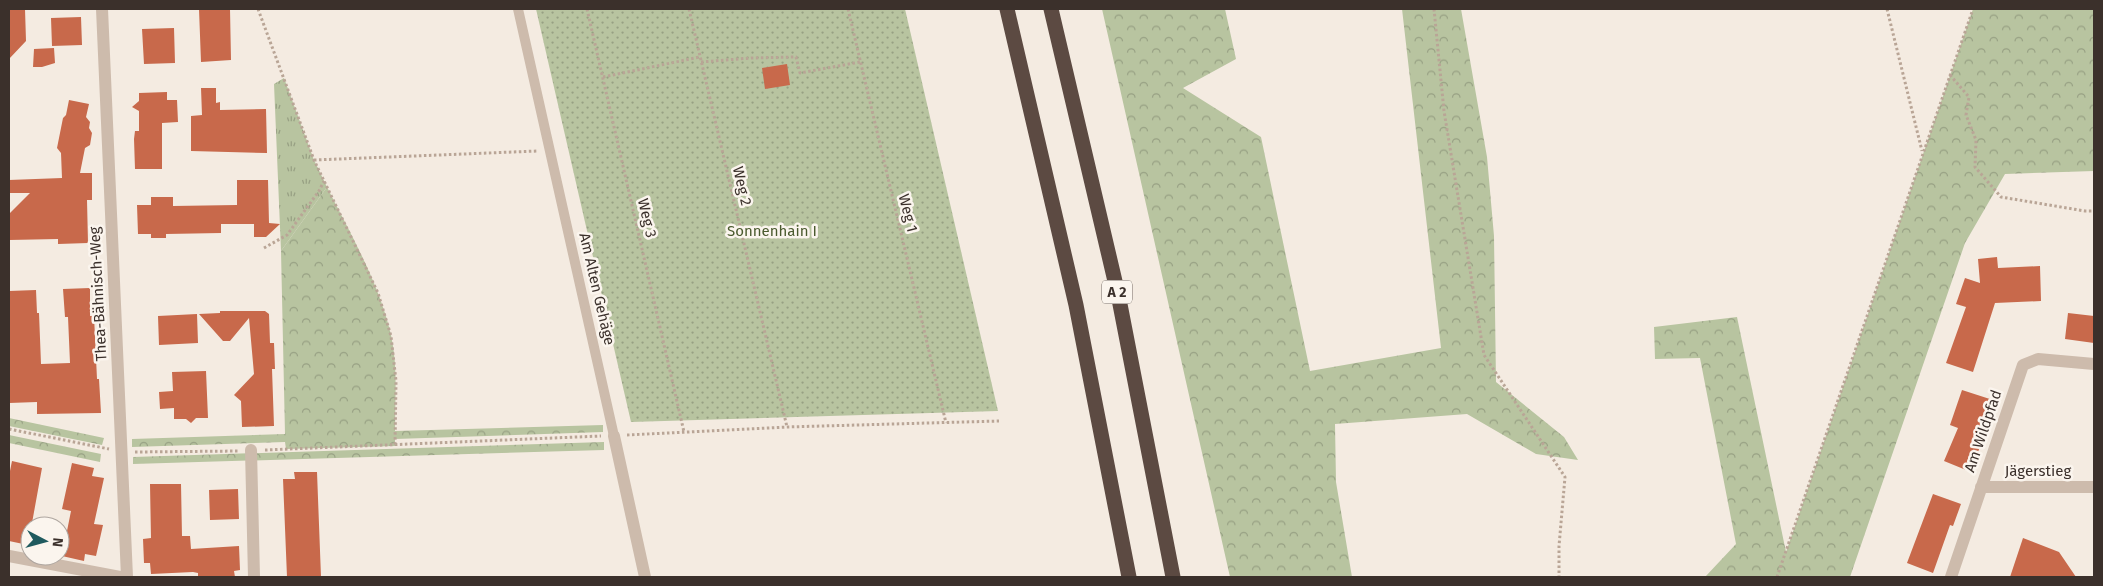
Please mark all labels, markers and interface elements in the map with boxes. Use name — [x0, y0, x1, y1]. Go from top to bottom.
street label: Weg 2 — [729, 165, 755, 207]
street label: Weg 1 — [895, 192, 921, 234]
street label: Weg 3 — [634, 197, 660, 239]
park label: Sonnenhain I — [727, 222, 817, 240]
street label: Thea-Bähnisch-Weg — [85, 226, 111, 362]
street label: Am Alten Gehäge — [575, 231, 619, 347]
road number: A 2 — [1102, 280, 1132, 304]
street label: Am Wildpfad — [1960, 387, 2006, 475]
street label: Jägerstieg — [2005, 462, 2071, 480]
north arrow — [20, 516, 70, 566]
text: N — [48, 537, 66, 548]

